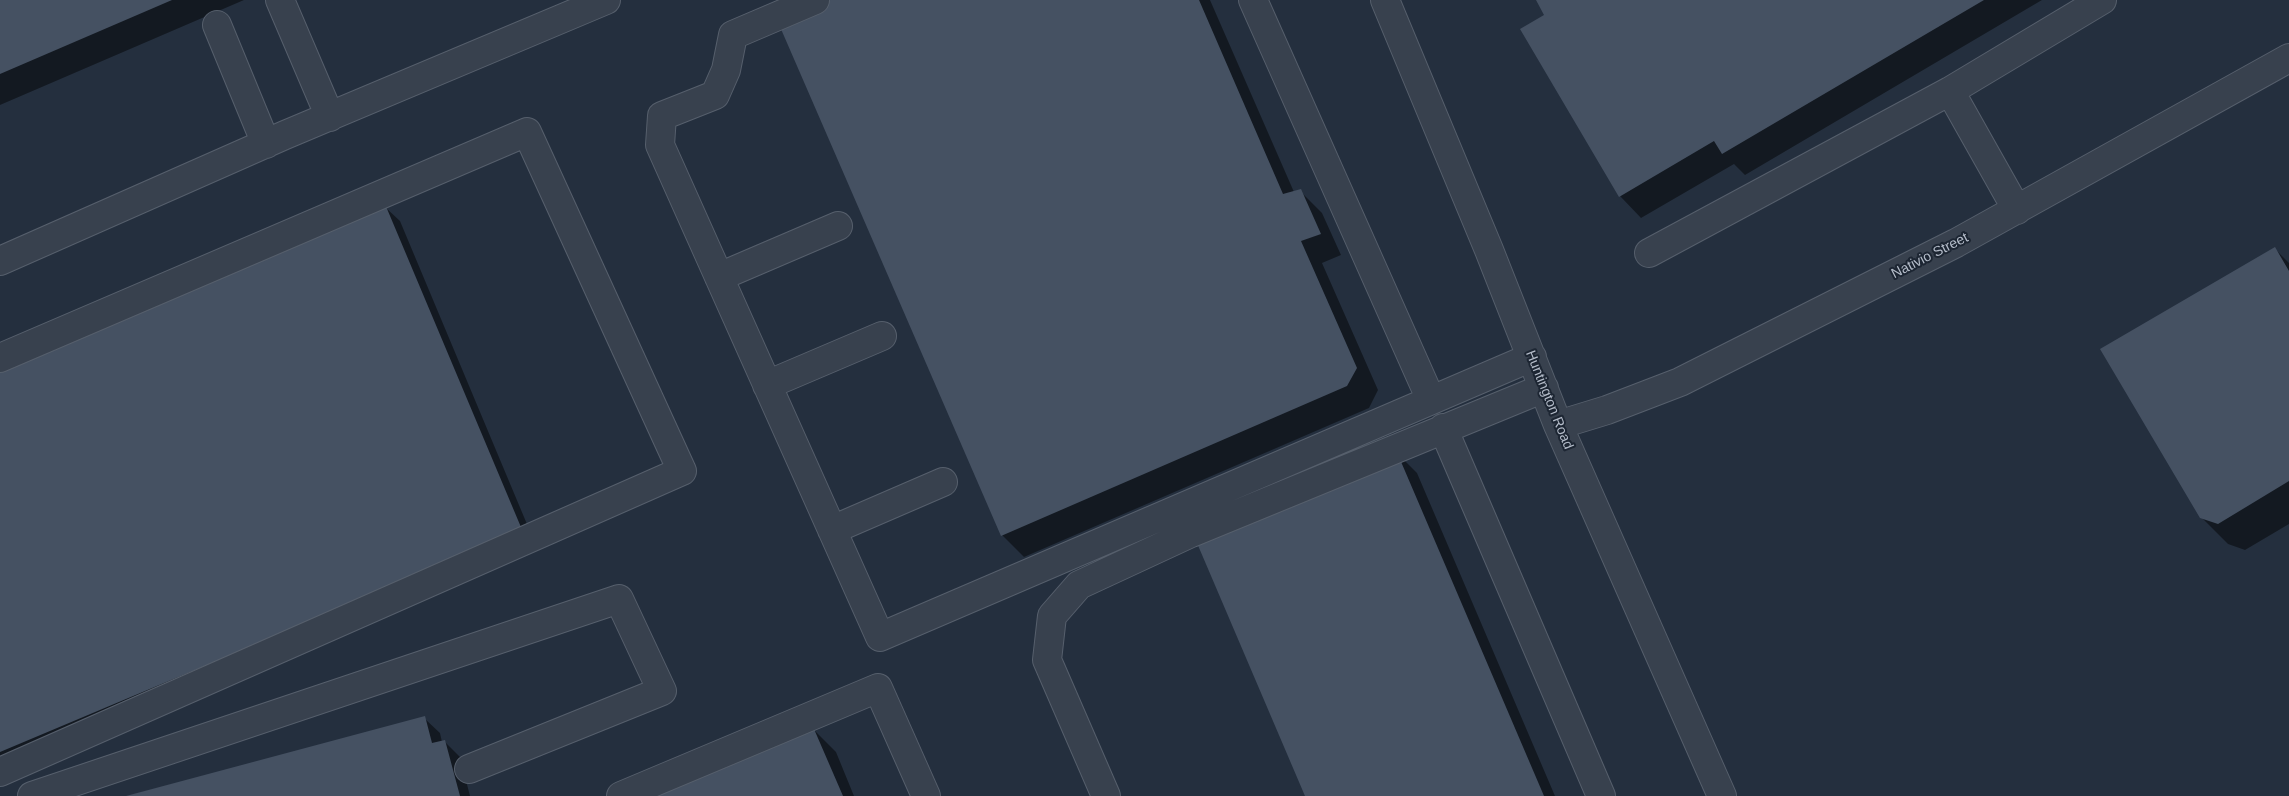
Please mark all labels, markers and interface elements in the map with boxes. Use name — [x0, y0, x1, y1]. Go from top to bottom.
street label: Nativio Street — [1889, 229, 1971, 283]
street label: Huntington Road — [1522, 348, 1576, 452]

